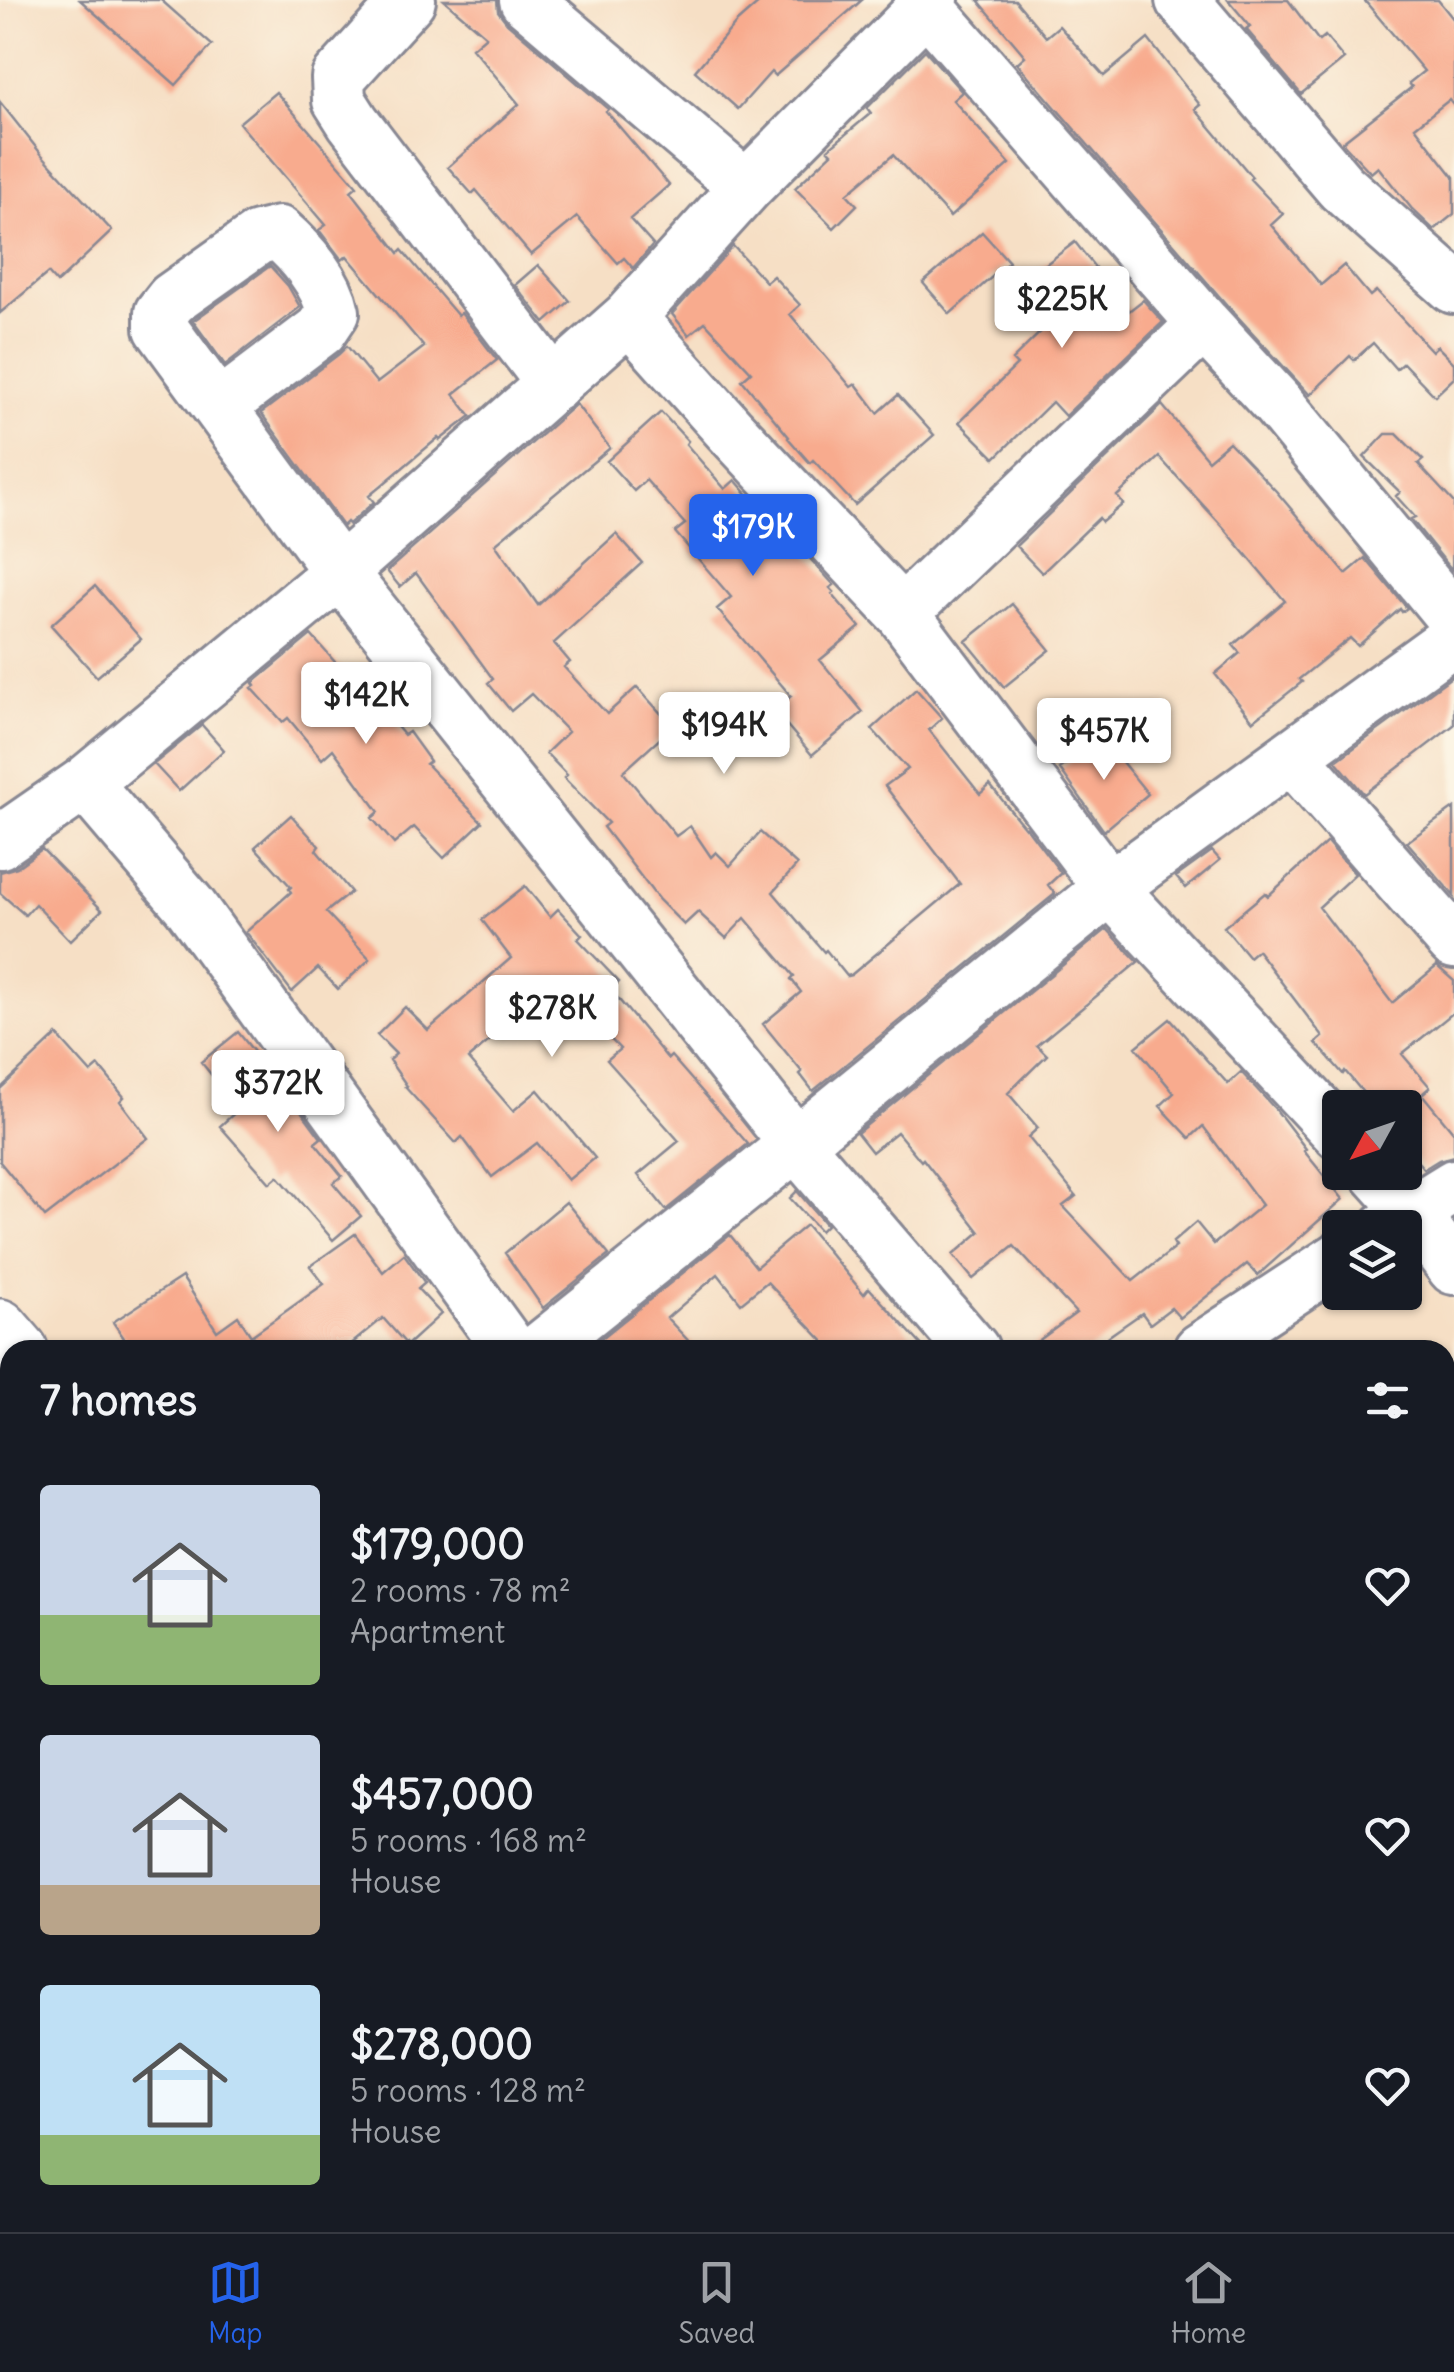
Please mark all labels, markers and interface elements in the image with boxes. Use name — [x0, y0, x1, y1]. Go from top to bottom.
pin: $225K — [992, 266, 1132, 351]
text: $225K — [1017, 278, 1107, 319]
pin: $179K — [683, 494, 823, 579]
text: $179K — [711, 506, 795, 547]
pin: $142K — [296, 662, 436, 747]
text: $142K — [323, 674, 409, 715]
pin: $194K — [654, 692, 794, 777]
pin: $457K — [1034, 698, 1174, 783]
text: $194K — [681, 704, 767, 745]
text: $457K — [1059, 710, 1149, 751]
pin: $278K — [482, 975, 622, 1060]
text: $278K — [507, 987, 597, 1028]
pin: $372K — [208, 1050, 348, 1135]
text: $372K — [234, 1062, 322, 1103]
north arrow — [1322, 1090, 1422, 1190]
map controls — [1322, 1090, 1422, 1310]
button: layers — [1322, 1210, 1422, 1310]
icon: filters — [1360, 1373, 1415, 1428]
text: 7 homes — [40, 1374, 197, 1426]
text: $179,000 — [350, 1518, 525, 1570]
icon: home — [120, 1525, 240, 1645]
icon: heart — [1360, 1558, 1415, 1613]
text: 2 rooms · 78 m² — [350, 1570, 571, 1611]
text: Apartment — [350, 1611, 505, 1652]
text: $457,000 — [350, 1768, 534, 1820]
icon: home — [120, 1775, 240, 1895]
icon: heart — [1360, 1808, 1415, 1863]
text: 5 rooms · 168 m² — [350, 1820, 587, 1861]
text: House — [350, 1861, 441, 1902]
text: $278,000 — [350, 2018, 533, 2070]
icon: home — [120, 2025, 240, 2145]
icon: heart — [1360, 2058, 1415, 2113]
text: 5 rooms · 128 m² — [350, 2070, 586, 2111]
text: House — [350, 2111, 441, 2152]
tab: Map — [208, 2255, 263, 2351]
tab: Saved — [678, 2255, 755, 2351]
tab: Home — [1171, 2255, 1246, 2351]

